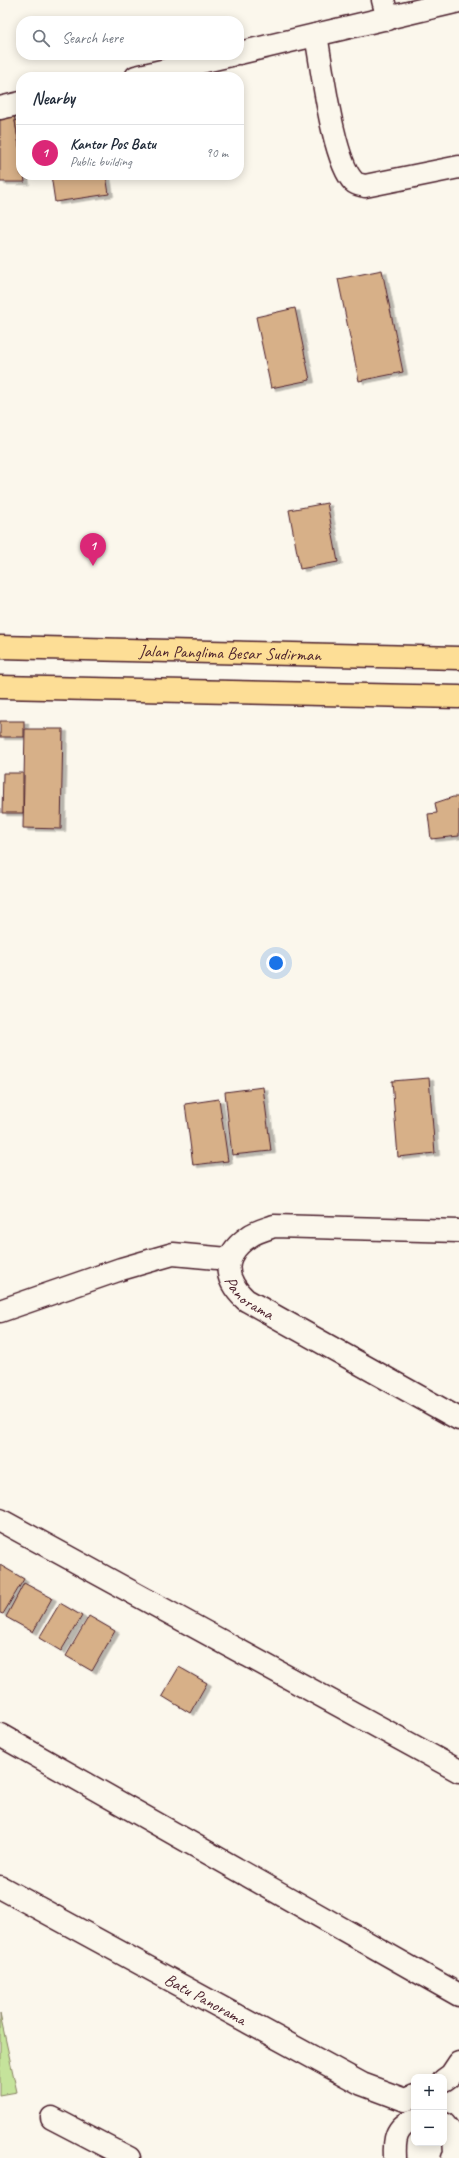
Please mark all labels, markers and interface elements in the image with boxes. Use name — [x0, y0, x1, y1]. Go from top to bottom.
search box — [16, 16, 244, 60]
icon: search — [30, 27, 52, 49]
text: Search here — [62, 29, 123, 48]
text: Nearby — [32, 88, 75, 109]
text: Kantor Pos Batu — [70, 135, 156, 154]
text: 1 — [42, 145, 48, 161]
text: 90 m — [206, 145, 228, 161]
text: Public building — [70, 154, 132, 170]
pin: 1 — [80, 533, 106, 566]
street label: Jalan Panglima Besar Sudirman — [138, 640, 323, 665]
your location — [266, 953, 286, 973]
street label: Panorama — [220, 1273, 279, 1325]
street label: Batu Panorama — [161, 1968, 252, 2030]
map controls — [411, 2074, 447, 2146]
button: + — [411, 2074, 447, 2110]
button: − — [411, 2110, 447, 2146]

